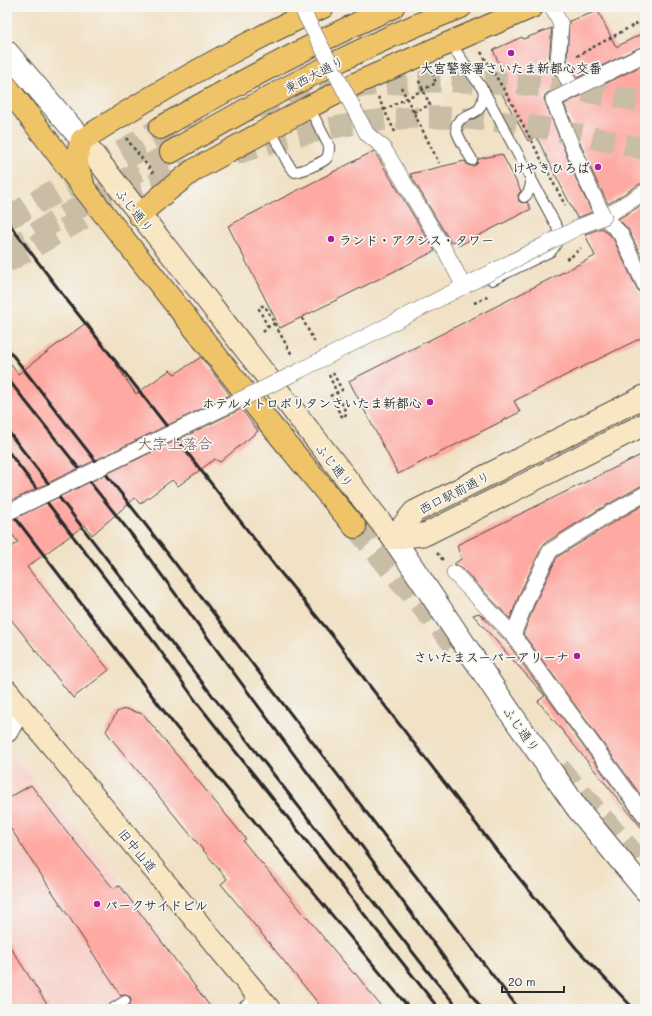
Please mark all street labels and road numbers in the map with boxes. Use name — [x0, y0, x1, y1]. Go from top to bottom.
street label: 東西大通り — [281, 52, 347, 96]
street label: ふじ通り — [112, 184, 158, 236]
street label: ふじ通り — [312, 439, 358, 491]
street label: 西口駅前通り — [415, 467, 493, 517]
street label: ふじ通り — [500, 703, 544, 755]
street label: 旧中山道 — [115, 824, 161, 876]

